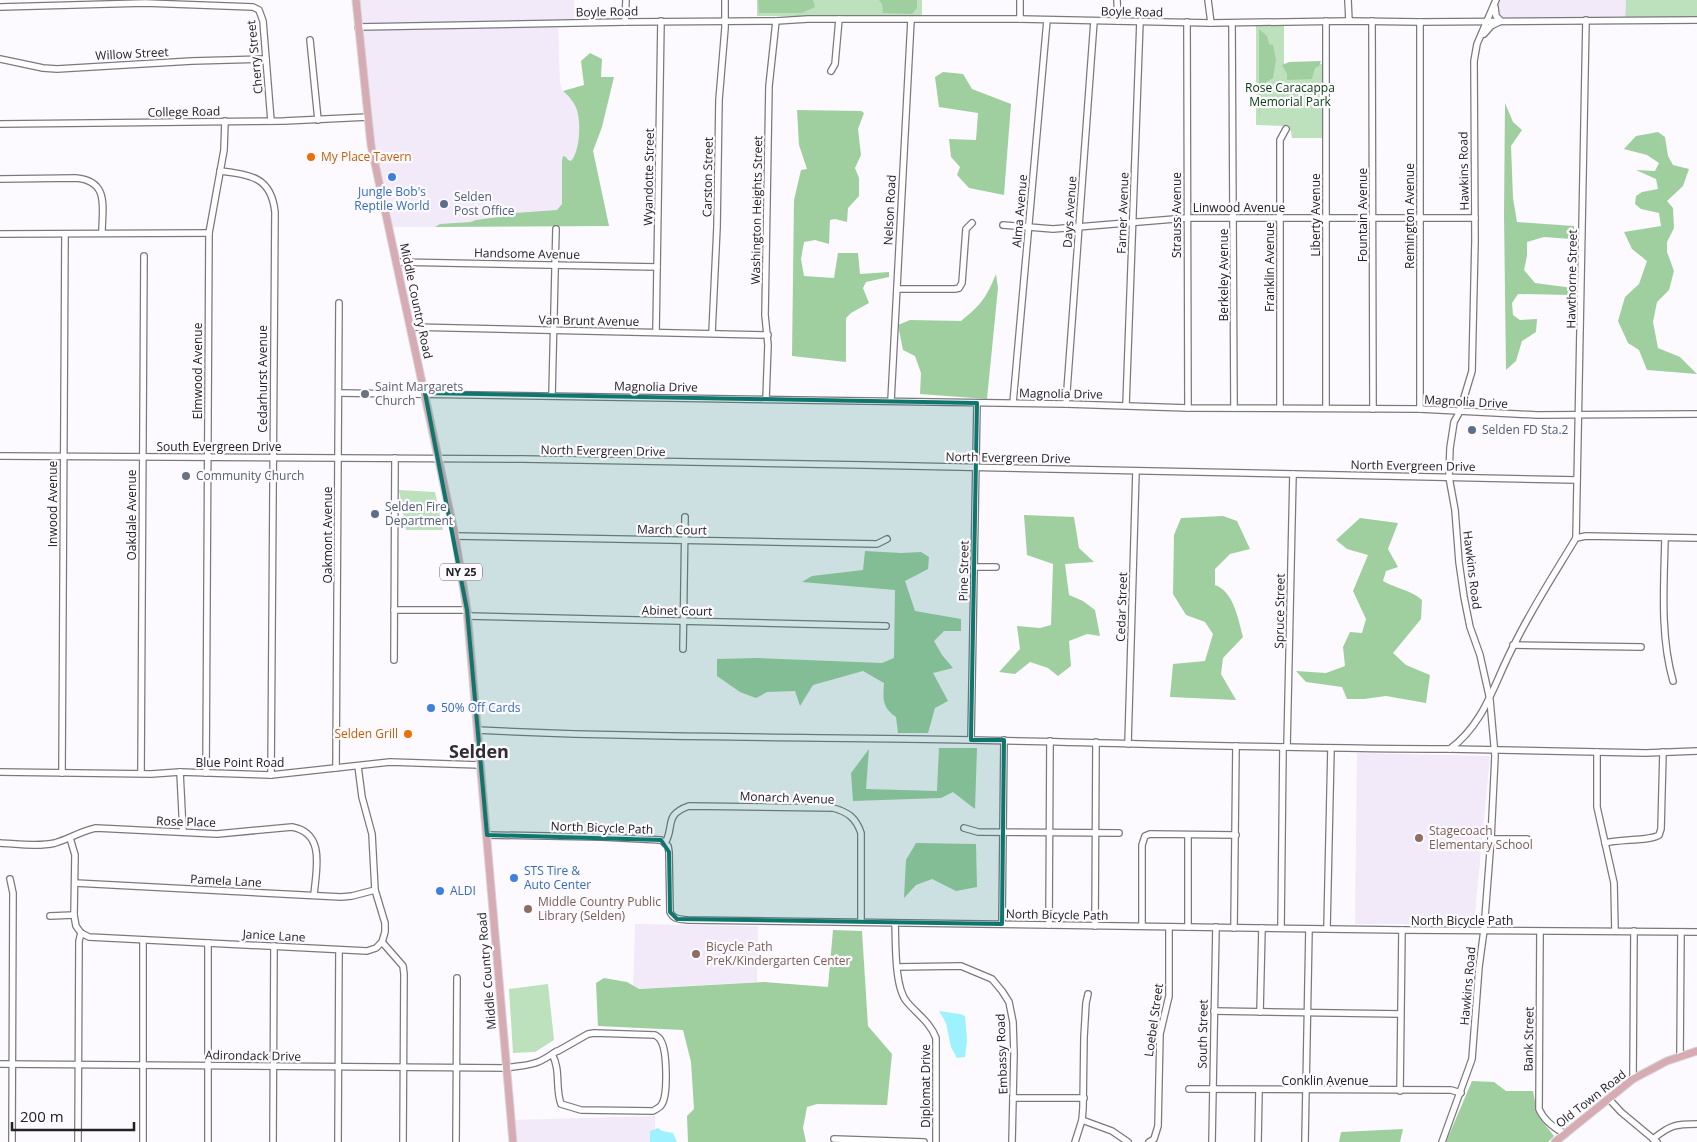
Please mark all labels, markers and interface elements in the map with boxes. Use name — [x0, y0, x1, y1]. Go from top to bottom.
street label: Boyle Road — [576, 2, 638, 21]
street label: Boyle Road — [1101, 2, 1163, 21]
street label: Cherry Street — [242, 19, 267, 95]
street label: Willow Street — [95, 43, 169, 64]
park label: Rose Caracappa Memorial Park — [1245, 79, 1335, 110]
street label: College Road — [148, 102, 220, 121]
street label: Wyandotte Street — [639, 128, 658, 226]
street label: Hawkins Road — [1454, 131, 1473, 211]
street label: Washington Heights Street — [747, 135, 766, 285]
street label: Carston Street — [698, 137, 717, 217]
place label: My Place Tavern — [321, 148, 412, 165]
marker: My Place Tavern — [305, 151, 317, 163]
street label: Remington Avenue — [1401, 163, 1418, 269]
street label: Fountain Avenue — [1354, 168, 1371, 262]
marker: Jungle Bob's Reptile World — [386, 171, 398, 183]
street label: Farner Avenue — [1113, 172, 1132, 254]
street label: Strauss Avenue — [1168, 172, 1185, 258]
street label: Alma Avenue — [1008, 173, 1031, 248]
street label: Liberty Avenue — [1307, 173, 1324, 257]
street label: Nelson Road — [879, 174, 900, 246]
street label: Days Avenue — [1059, 175, 1081, 248]
place label: Jungle Bob's Reptile World — [354, 183, 430, 214]
place label: Selden Post Office — [454, 188, 515, 219]
marker: Selden Post Office — [438, 198, 450, 210]
street label: Linwood Avenue — [1193, 199, 1286, 216]
street label: Franklin Avenue — [1261, 222, 1278, 312]
street label: Berkeley Avenue — [1215, 228, 1232, 322]
street label: Hawthorne Street — [1562, 229, 1581, 329]
street label: Middle Country Road — [396, 241, 437, 360]
street label: Handsome Avenue — [474, 244, 580, 263]
street label: Van Brunt Avenue — [538, 311, 640, 330]
street label: Elmwood Avenue — [189, 322, 206, 419]
street label: Cedarhurst Avenue — [254, 325, 271, 433]
street label: Magnolia Drive — [614, 377, 698, 396]
place label: Saint Margarets Church — [375, 378, 464, 409]
street label: Magnolia Drive — [1019, 384, 1103, 403]
marker: Saint Margarets Church — [359, 388, 371, 400]
street label: Magnolia Drive — [1424, 391, 1509, 412]
place label: Selden FD Sta.2 — [1482, 421, 1569, 438]
marker: Selden FD Sta.2 — [1466, 424, 1478, 436]
street label: South Evergreen Drive — [157, 438, 282, 455]
street label: North Evergreen Drive — [540, 441, 666, 460]
street label: North Evergreen Drive — [945, 448, 1071, 467]
street label: North Evergreen Drive — [1350, 456, 1476, 475]
street label: Inwood Avenue — [44, 460, 61, 547]
place label: Community Church — [196, 467, 304, 484]
street label: Oakdale Avenue — [123, 469, 140, 560]
marker: Community Church — [180, 470, 192, 482]
street label: Oakmont Avenue — [319, 486, 336, 584]
place label: Selden Fire Department — [385, 498, 453, 529]
marker: Selden Fire Department — [369, 508, 381, 520]
street label: March Court — [637, 520, 707, 539]
street label: Hawkins Road — [1459, 530, 1486, 610]
street label: Pine Street — [954, 540, 973, 602]
road number: NY 25 — [440, 564, 482, 580]
street label: Cedar Street — [1112, 572, 1131, 642]
street label: Spruce Street — [1270, 573, 1289, 649]
street label: Abinet Court — [641, 601, 713, 620]
place label: 50% Off Cards — [441, 699, 521, 716]
marker: 50% Off Cards — [425, 702, 437, 714]
place label: Selden Grill — [334, 725, 398, 742]
marker: Selden Grill — [402, 728, 414, 740]
district label: Selden — [449, 739, 509, 763]
street label: Blue Point Road — [196, 754, 284, 771]
street label: Monarch Avenue — [739, 787, 835, 808]
street label: Rose Place — [156, 812, 216, 831]
street label: North Bicycle Path — [550, 817, 654, 838]
place label: Stagecoach Elementary School — [1429, 822, 1533, 853]
marker: Stagecoach Elementary School — [1413, 832, 1425, 844]
place label: STS Tire & Auto Center — [524, 862, 591, 893]
street label: Pamela Lane — [190, 870, 262, 891]
marker: STS Tire & Auto Center — [508, 872, 520, 884]
place label: ALDI — [450, 882, 476, 899]
marker: ALDI — [434, 885, 446, 897]
place label: Middle Country Public Library (Selden) — [538, 893, 661, 924]
marker: Middle Country Public Library (Selden) — [522, 903, 534, 915]
street label: North Bicycle Path — [1006, 905, 1108, 924]
street label: Middle Country Road — [473, 912, 500, 1030]
street label: North Bicycle Path — [1411, 912, 1513, 929]
street label: Janice Lane — [241, 925, 306, 946]
place label: Bicycle Path PreK/Kindergarten Center — [706, 938, 851, 969]
street label: Hawkins Road — [1456, 946, 1479, 1026]
marker: Bicycle Path PreK/Kindergarten Center — [690, 948, 702, 960]
street label: Loebel Street — [1140, 982, 1167, 1058]
street label: South Street — [1193, 999, 1212, 1069]
street label: Bank Street — [1519, 1006, 1538, 1071]
street label: Embassy Road — [992, 1013, 1011, 1095]
street label: Diplomat Drive — [917, 1044, 934, 1128]
street label: Adirondack Drive — [205, 1046, 301, 1065]
street label: Old Town Road — [1552, 1066, 1629, 1131]
street label: Conklin Avenue — [1282, 1072, 1369, 1089]
scale bar — [12, 1100, 135, 1132]
text: 200 m — [20, 1106, 64, 1126]

